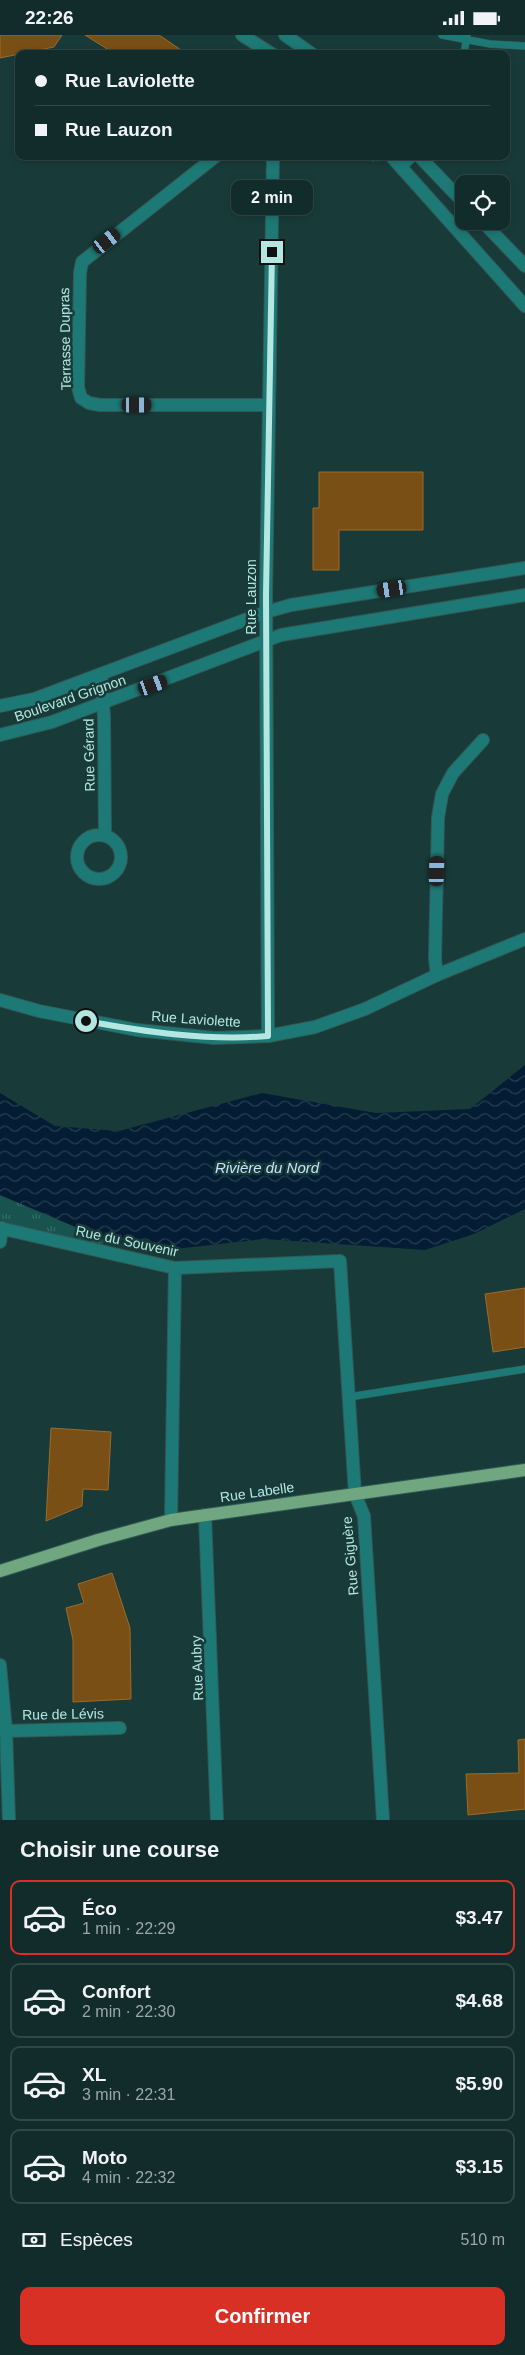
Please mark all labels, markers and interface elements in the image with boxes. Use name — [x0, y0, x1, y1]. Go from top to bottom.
text: 22:26 — [25, 7, 74, 28]
text: Rue Laviolette — [65, 70, 195, 91]
text: Rue Lauzon — [65, 119, 173, 140]
map controls — [455, 175, 510, 230]
button: locate — [455, 175, 510, 230]
callout: 2 min — [231, 179, 313, 215]
text: 2 min — [251, 189, 293, 206]
car — [90, 226, 123, 256]
route end — [261, 241, 283, 263]
street label: Terrasse Dupras — [56, 288, 74, 390]
car — [122, 398, 152, 413]
street label: Rue Lauzon — [243, 559, 259, 635]
car — [376, 579, 407, 599]
street label: Boulevard Grignon — [12, 671, 128, 725]
car — [136, 673, 169, 697]
street label: Rue Gérard — [80, 718, 98, 792]
car — [428, 856, 445, 886]
street label: Rue Laviolette — [151, 1008, 241, 1030]
route start — [75, 1010, 97, 1032]
water label: Rivière du Nord — [215, 1159, 320, 1176]
street label: Rue du Souvenir — [74, 1222, 180, 1260]
street label: Rue Labelle — [219, 1479, 295, 1505]
street label: Rue Giguère — [339, 1516, 361, 1596]
street label: Rue Aubry — [188, 1635, 206, 1701]
street label: Rue de Lévis — [22, 1705, 104, 1723]
text: Choisir une course — [20, 1837, 219, 1862]
icon: car — [22, 1895, 67, 1940]
text: Éco — [82, 1898, 117, 1919]
text: $3.47 — [455, 1907, 503, 1928]
text: 1 min · 22:29 — [82, 1920, 175, 1937]
icon: car — [22, 1978, 67, 2023]
text: Confort — [82, 1981, 151, 2002]
text: $4.68 — [455, 1990, 503, 2011]
text: 2 min · 22:30 — [82, 2003, 175, 2020]
icon: car — [22, 2061, 67, 2106]
text: XL — [82, 2064, 106, 2085]
text: $5.90 — [455, 2073, 503, 2094]
text: 3 min · 22:31 — [82, 2086, 175, 2103]
icon: car — [22, 2144, 67, 2189]
text: Moto — [82, 2147, 127, 2168]
text: $3.15 — [455, 2156, 503, 2177]
text: 4 min · 22:32 — [82, 2169, 175, 2186]
icon: cash — [20, 2226, 48, 2254]
text: Espèces — [60, 2229, 133, 2250]
text: 510 m — [461, 2231, 505, 2248]
button: Confirmer — [20, 2287, 505, 2345]

